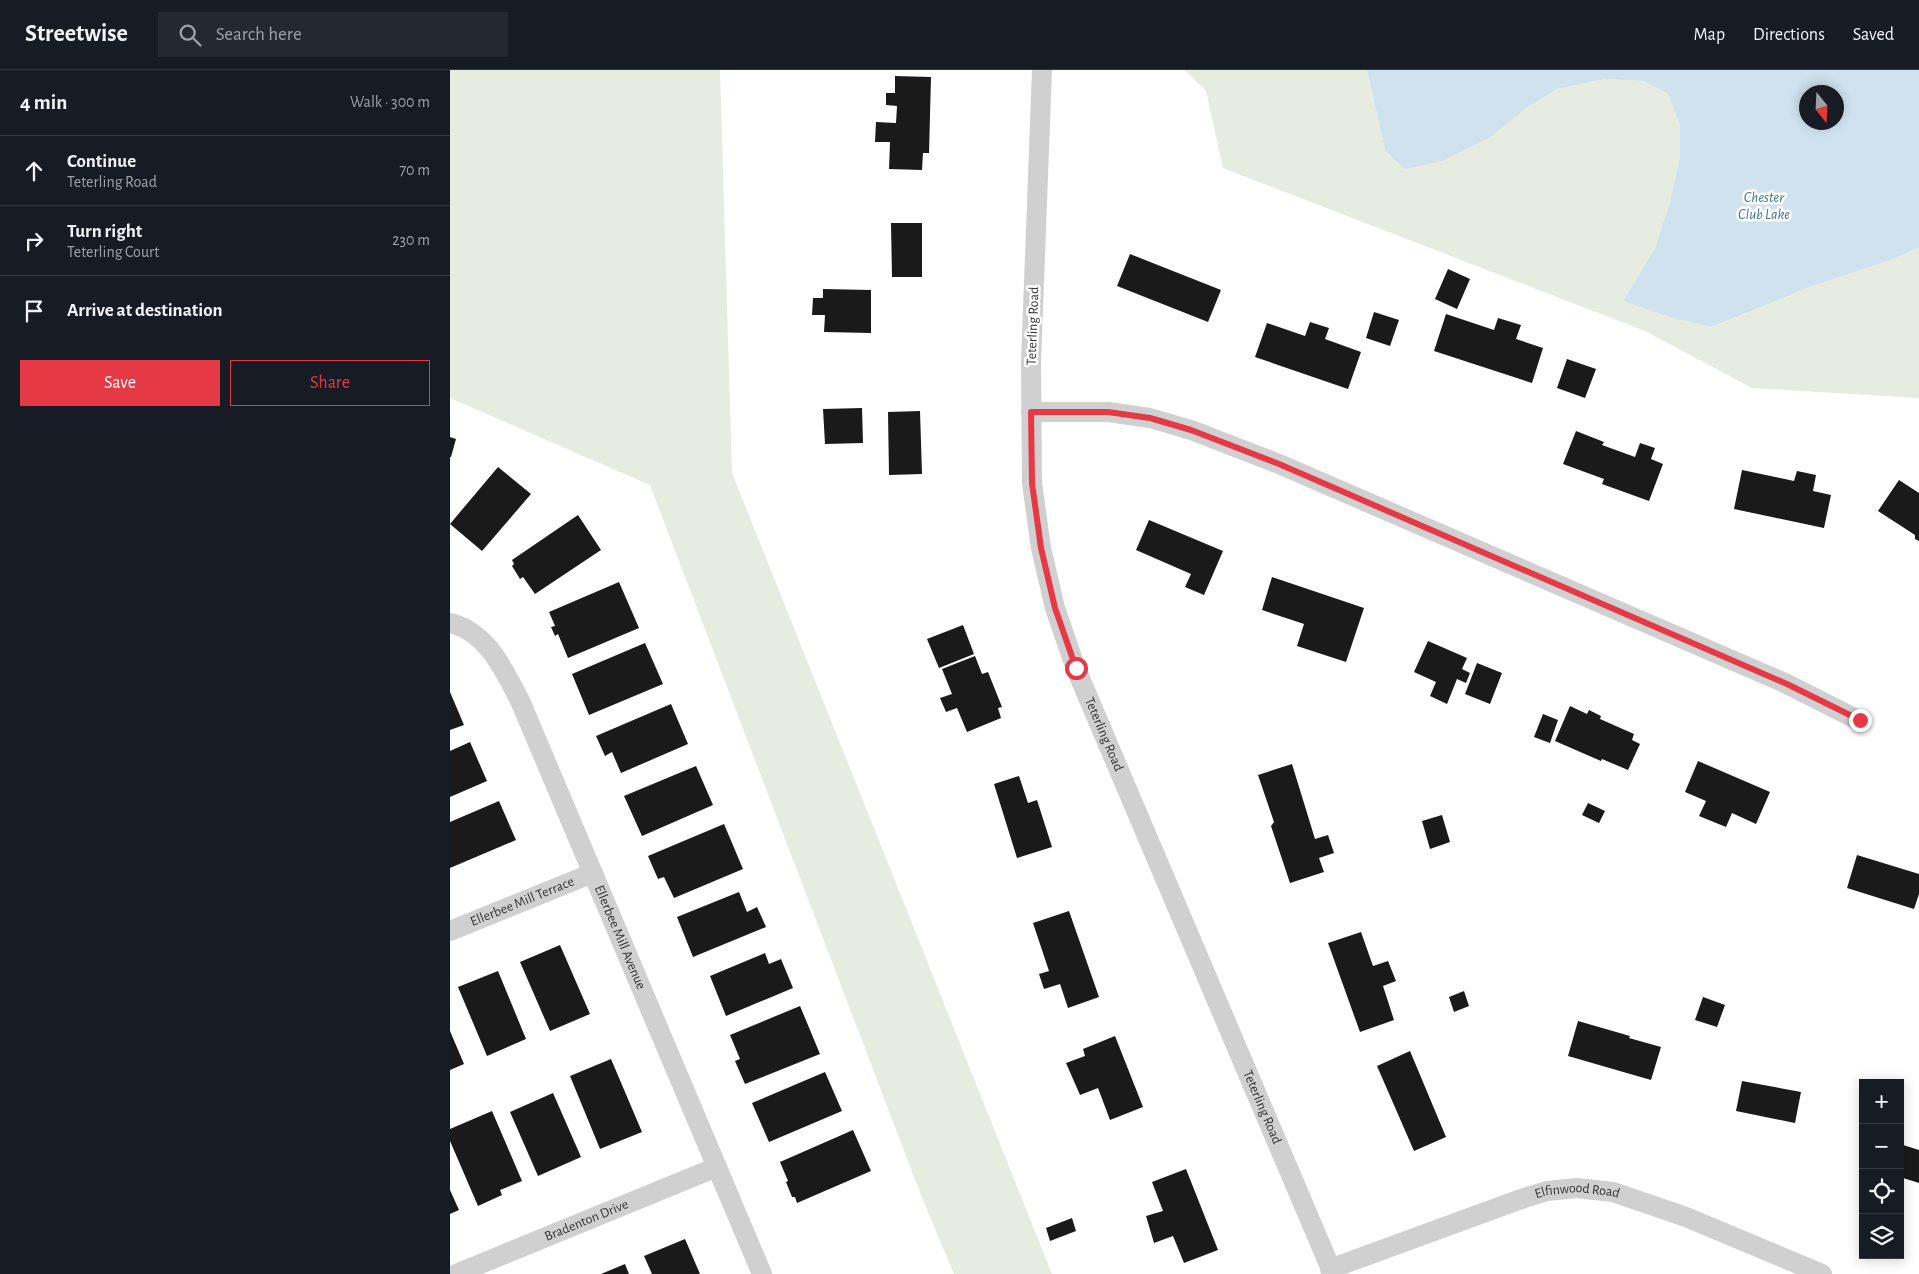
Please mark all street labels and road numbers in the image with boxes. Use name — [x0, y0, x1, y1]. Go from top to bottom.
street label: Teterling Road — [1025, 286, 1041, 366]
street label: Teterling Road — [1082, 695, 1126, 773]
street label: Ellerbee Mill Terrace — [468, 874, 576, 929]
street label: Ellerbee Mill Avenue — [592, 883, 648, 992]
street label: Teterling Road — [1240, 1068, 1284, 1146]
street label: Elfinwood Road — [1533, 1181, 1622, 1201]
street label: Bradenton Drive — [543, 1197, 630, 1244]

